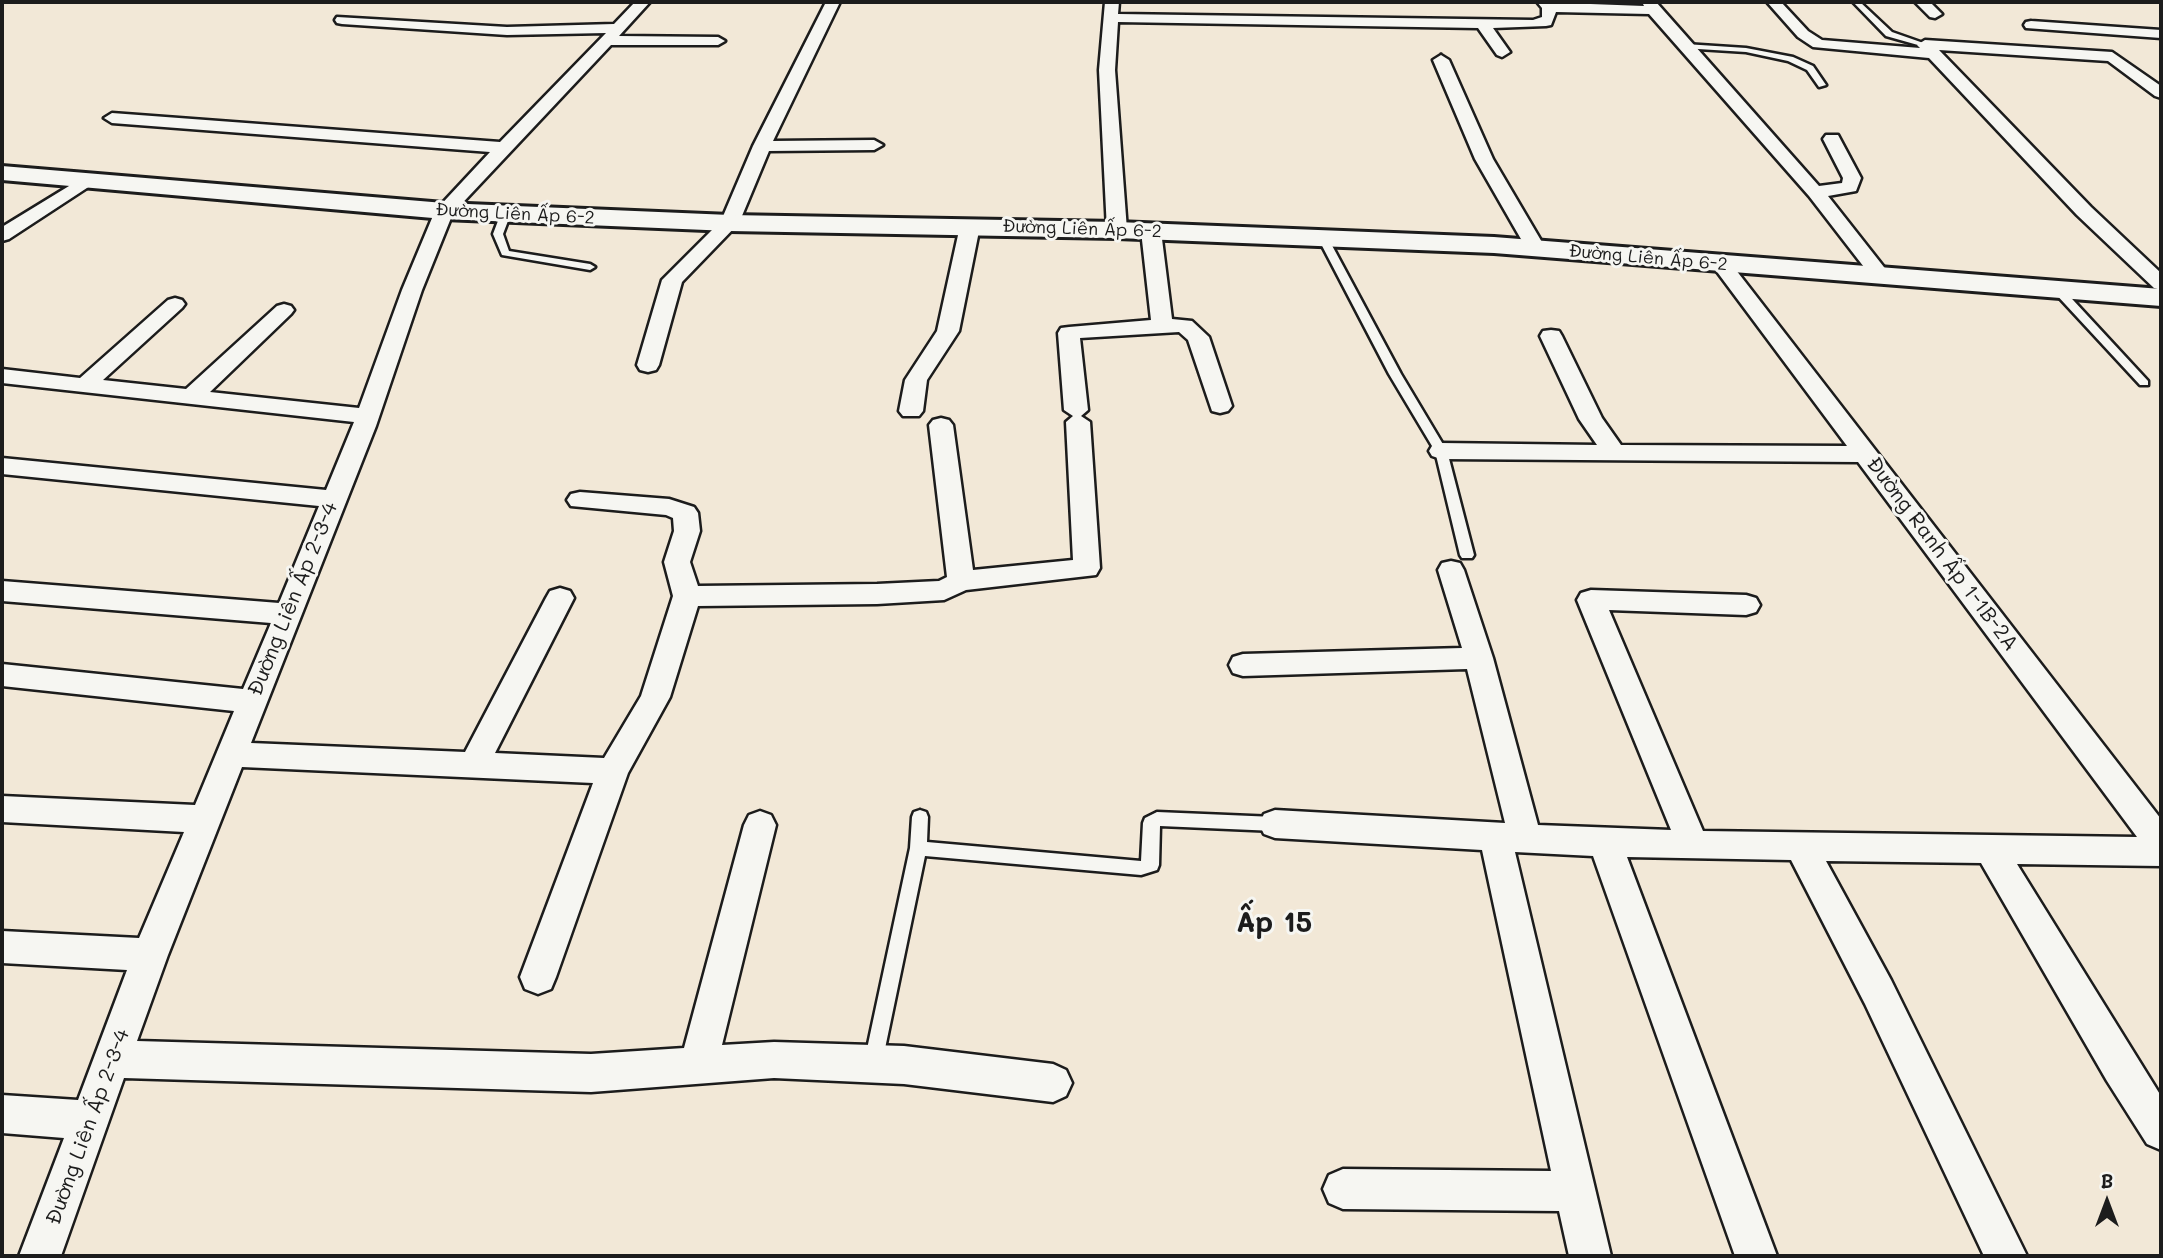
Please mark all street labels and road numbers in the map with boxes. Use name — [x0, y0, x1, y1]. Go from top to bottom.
street label: Đường Liên Ấp 6-2 — [435, 199, 595, 229]
street label: Đường Liên Ấp 6-2 — [1002, 215, 1162, 243]
street label: Đường Liên Ấp 6-2 — [1568, 240, 1728, 276]
street label: Đường Ranh Ấp 1-1B-2A — [1861, 452, 2023, 656]
street label: Đường Liên Ấp 2-3-4 — [243, 498, 343, 700]
street label: Đường Liên Ấp 2-3-4 — [41, 1026, 135, 1228]

